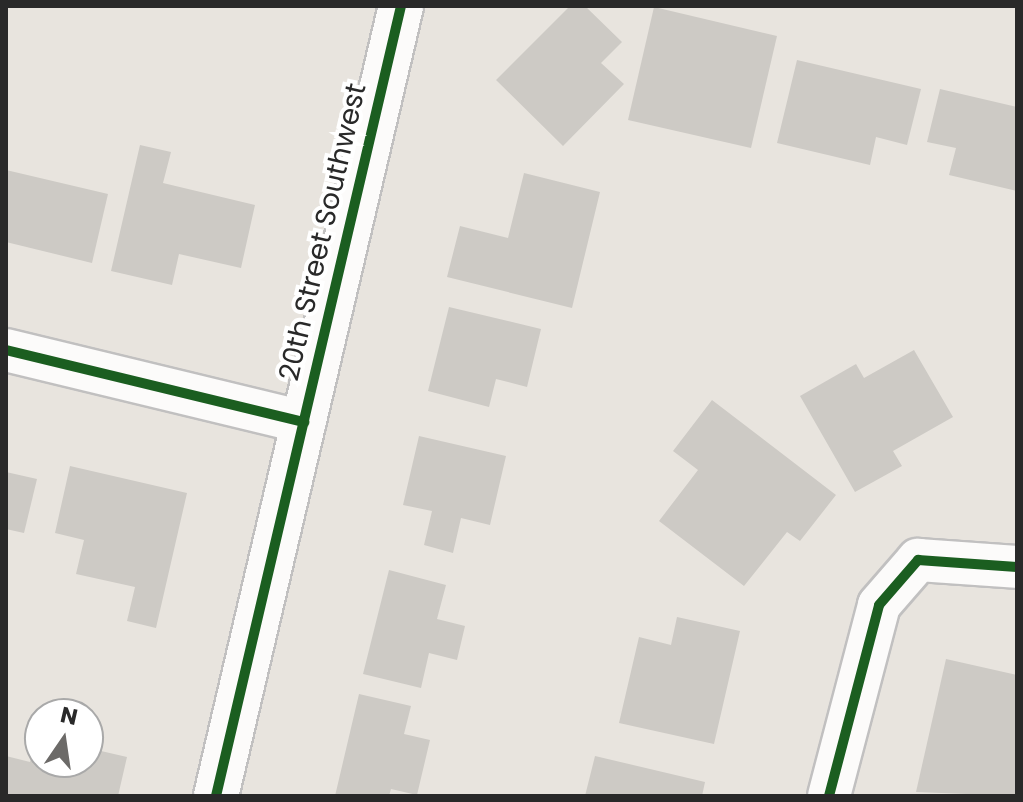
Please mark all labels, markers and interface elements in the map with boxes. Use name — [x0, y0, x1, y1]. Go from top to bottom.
street label: 20th Street Southwest — [272, 80, 374, 384]
north arrow — [24, 698, 104, 778]
text: N — [58, 699, 81, 733]

